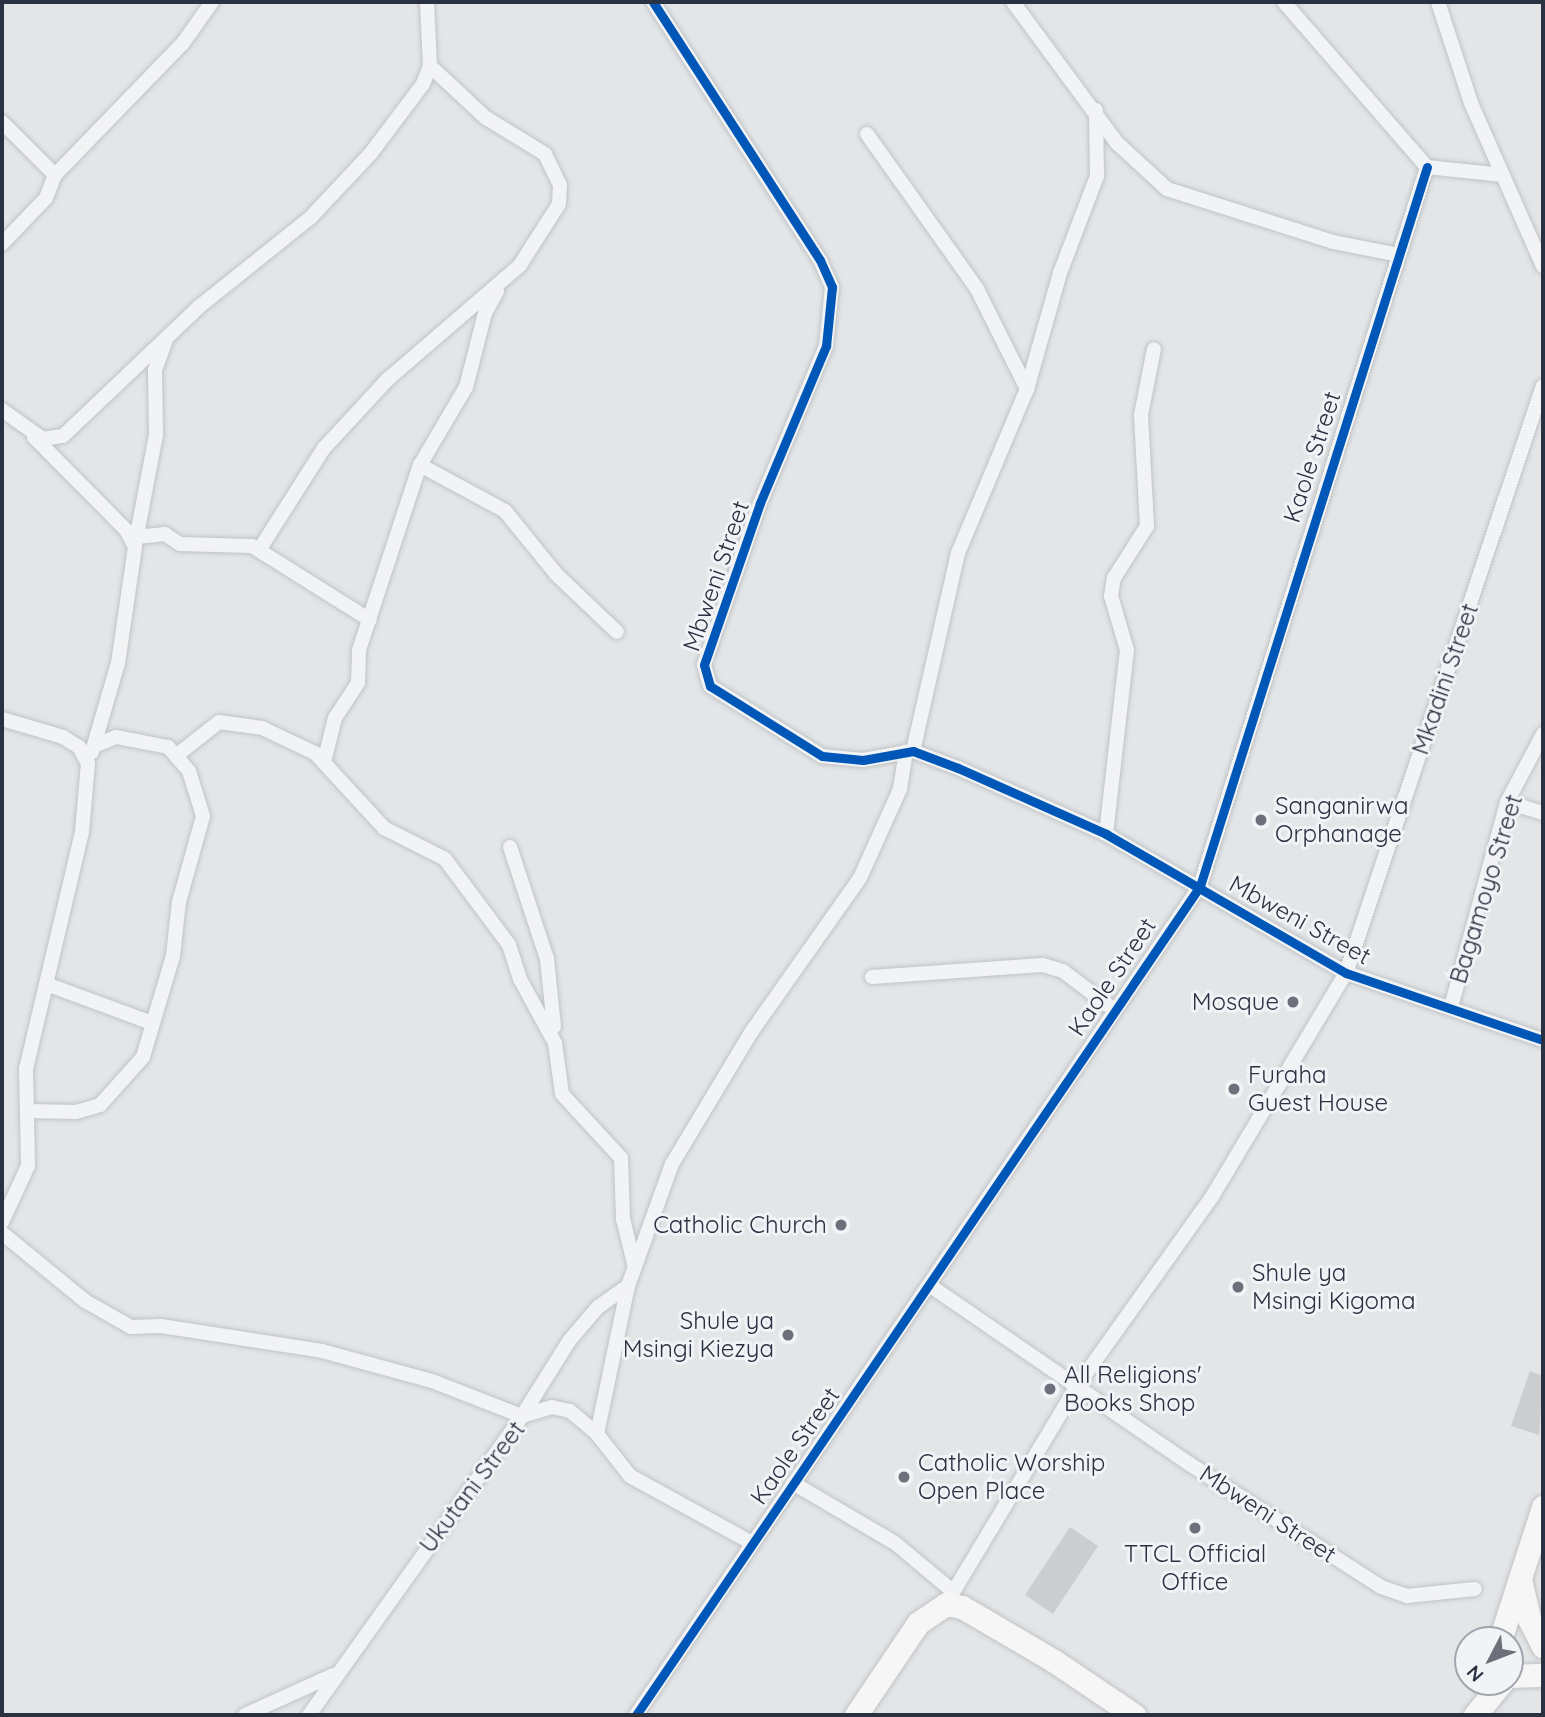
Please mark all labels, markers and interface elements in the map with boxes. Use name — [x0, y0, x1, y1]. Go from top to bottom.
street label: Kaole Street — [1277, 388, 1347, 526]
street label: Mbweni Street — [677, 497, 755, 655]
street label: Mkadini Street — [1406, 600, 1484, 758]
street label: Bagamoyo Street — [1444, 791, 1528, 987]
place label: Sanganirwa Orphanage — [1275, 792, 1408, 848]
marker: Sanganirwa Orphanage — [1253, 812, 1269, 828]
street label: Mbweni Street — [1224, 869, 1376, 971]
street label: Kaole Street — [1062, 912, 1162, 1042]
place label: Mosque — [1192, 988, 1279, 1016]
marker: Mosque — [1285, 994, 1301, 1010]
place label: Furaha Guest House — [1248, 1061, 1388, 1117]
marker: Furaha Guest House — [1226, 1081, 1242, 1097]
place label: Catholic Church — [653, 1211, 827, 1239]
marker: Catholic Church — [833, 1217, 849, 1233]
place label: Shule ya Msingi Kigoma — [1252, 1259, 1416, 1315]
marker: Shule ya Msingi Kigoma — [1230, 1279, 1246, 1295]
place label: Shule ya Msingi Kiezya — [623, 1307, 774, 1363]
marker: Shule ya Msingi Kiezya — [780, 1327, 796, 1343]
place label: All Religions' Books Shop — [1064, 1361, 1202, 1417]
marker: All Religions' Books Shop — [1042, 1381, 1058, 1397]
street label: Kaole Street — [744, 1382, 846, 1510]
street label: Ukutani Street — [413, 1416, 531, 1558]
place label: Catholic Worship Open Place — [918, 1449, 1105, 1505]
street label: Mbweni Street — [1194, 1459, 1342, 1569]
marker: Catholic Worship Open Place — [896, 1469, 912, 1485]
marker: TTCL Official Office — [1187, 1520, 1203, 1536]
place label: TTCL Official Office — [1124, 1540, 1266, 1596]
north arrow — [1454, 1626, 1524, 1696]
text: N — [1461, 1660, 1488, 1687]

